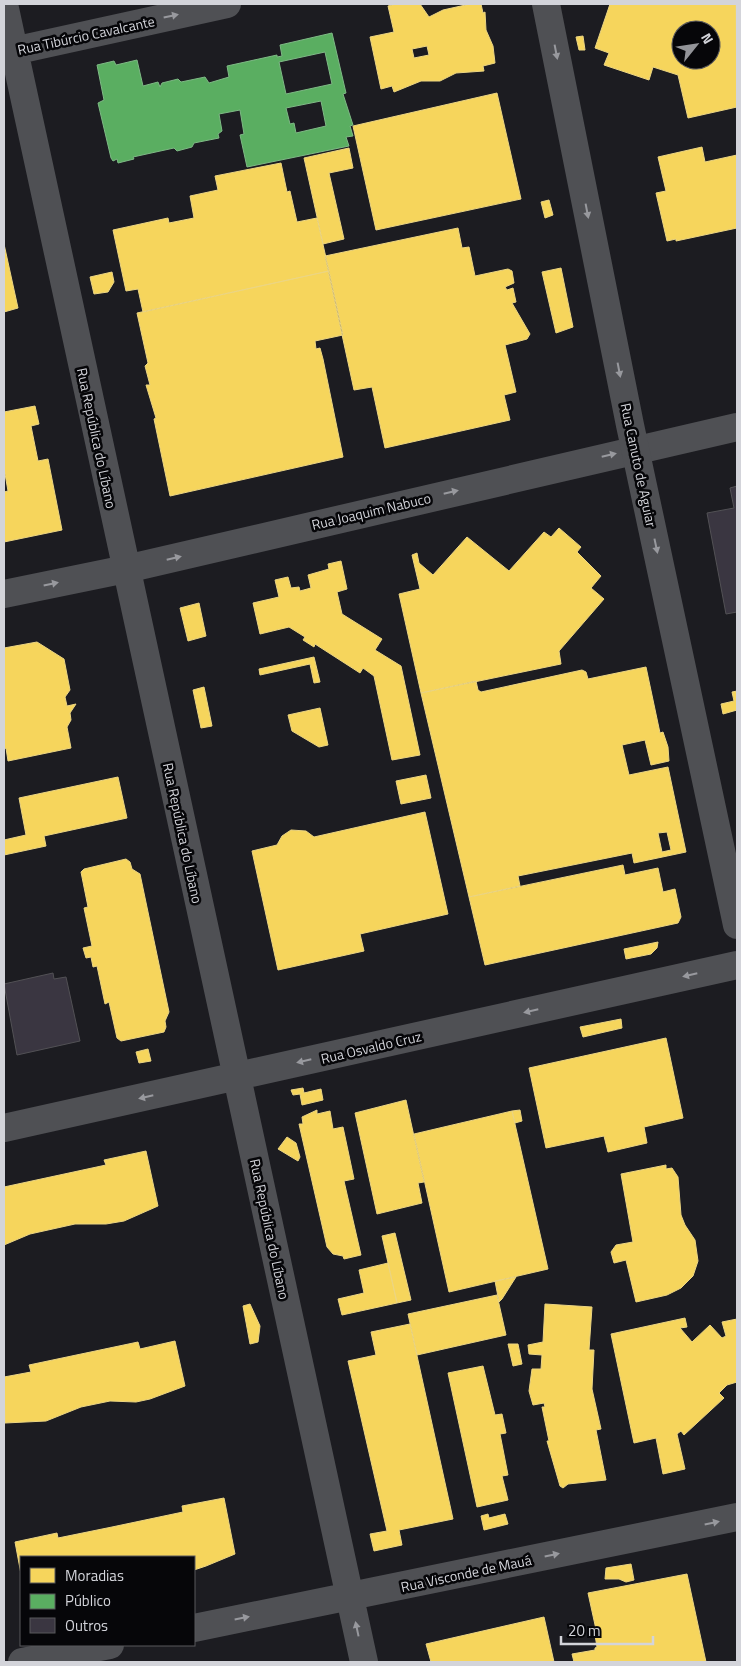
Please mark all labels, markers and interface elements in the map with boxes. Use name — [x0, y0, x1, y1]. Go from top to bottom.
street label: Rua Tibúrcio Cavalcante — [15, 10, 157, 60]
one-way arrow — [164, 12, 179, 20]
north arrow — [671, 20, 721, 70]
text: N — [696, 29, 719, 48]
one-way arrow — [552, 44, 560, 60]
one-way arrow — [584, 203, 592, 219]
one-way arrow — [616, 363, 624, 379]
street label: Rua República do Líbano — [72, 366, 122, 510]
street label: Rua Canuto de Aguiar — [616, 401, 662, 529]
one-way arrow — [602, 451, 617, 459]
street label: Rua Joaquim Nabuco — [309, 487, 433, 535]
one-way arrow — [444, 488, 459, 496]
one-way arrow — [652, 539, 660, 554]
one-way arrow — [166, 554, 181, 562]
one-way arrow — [44, 580, 60, 588]
street label: Rua República do Líbano — [158, 761, 208, 905]
one-way arrow — [682, 971, 697, 979]
one-way arrow — [524, 1007, 539, 1015]
street label: Rua Osvaldo Cruz — [319, 1025, 423, 1069]
one-way arrow — [296, 1058, 312, 1066]
one-way arrow — [138, 1093, 153, 1101]
street label: Rua República do Líbano — [245, 1157, 295, 1301]
one-way arrow — [704, 1518, 720, 1526]
street label: Rua Visconde de Mauá — [399, 1549, 533, 1597]
one-way arrow — [545, 1551, 560, 1559]
legend — [20, 1556, 195, 1646]
text: Moradias — [65, 1564, 124, 1587]
text: Público — [65, 1589, 111, 1612]
text: Outros — [65, 1614, 108, 1637]
one-way arrow — [234, 1614, 250, 1622]
scale bar — [561, 1614, 654, 1646]
text: 20 m — [568, 1619, 601, 1642]
one-way arrow — [353, 1622, 361, 1637]

